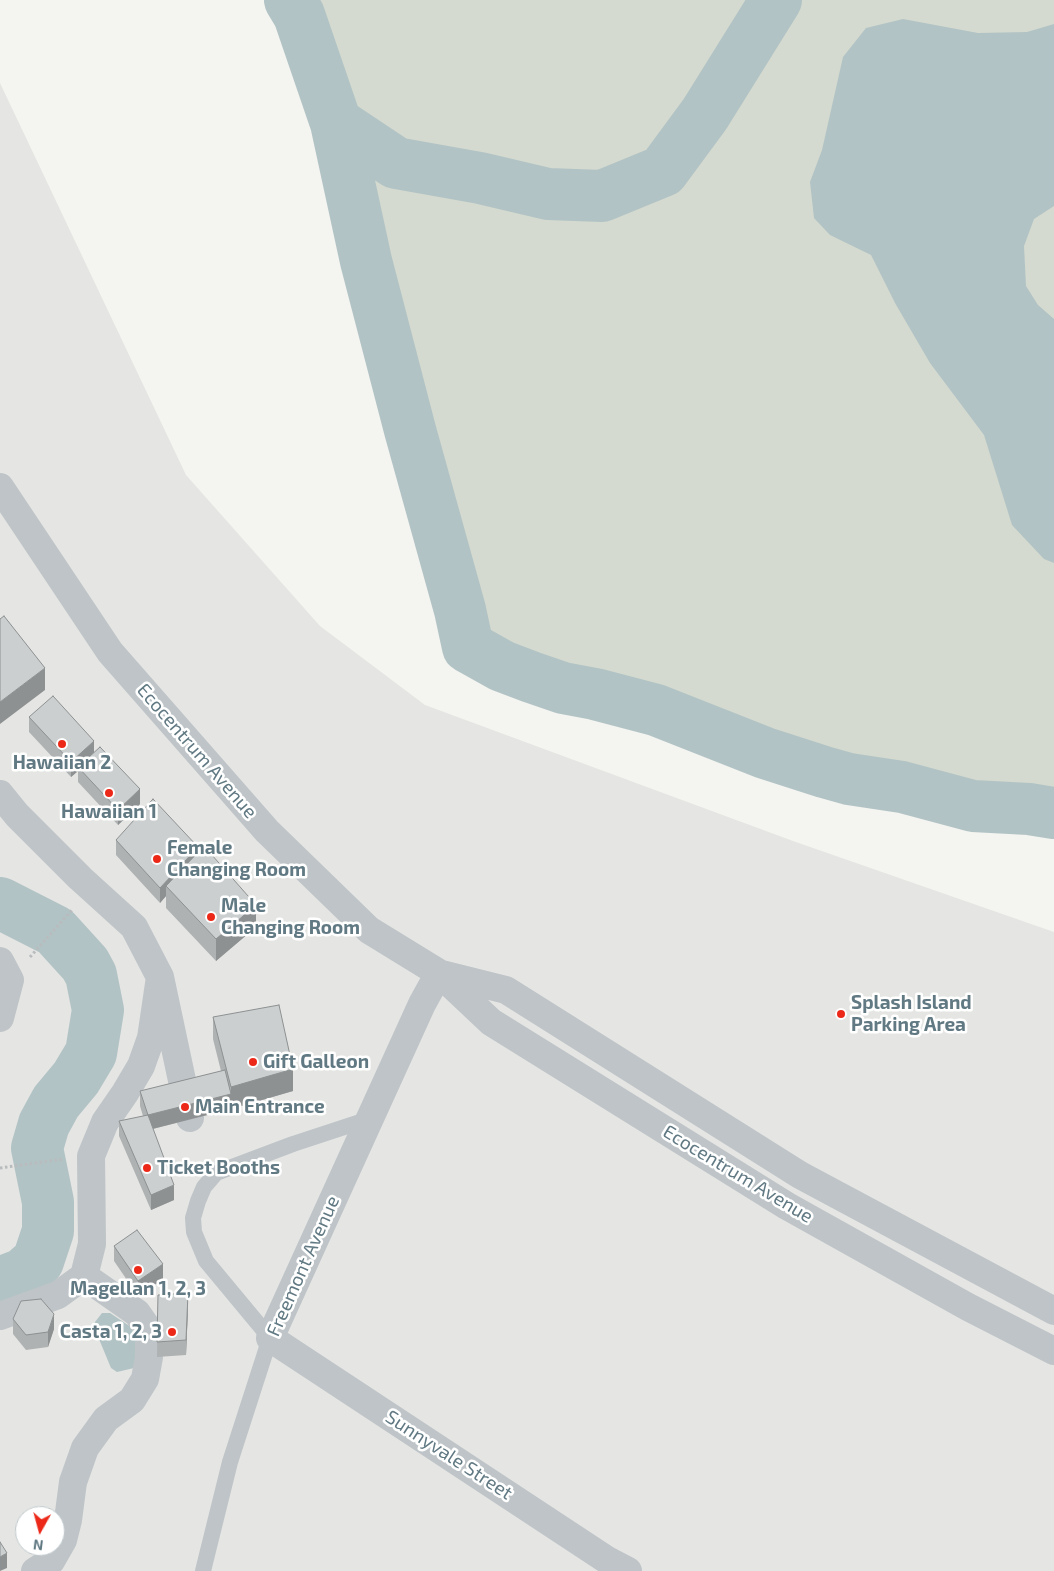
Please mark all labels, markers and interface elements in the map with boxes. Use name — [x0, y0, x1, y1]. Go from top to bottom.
street label: Ecocentrum Avenue — [132, 679, 262, 823]
marker: Hawaiian 2 — [56, 738, 68, 750]
place label: Hawaiian 2 — [13, 752, 111, 774]
marker: Hawaiian 1 — [103, 787, 115, 799]
place label: Hawaiian 1 — [61, 801, 157, 823]
place label: Female Changing Room — [167, 837, 306, 881]
marker: Female Changing Room — [151, 853, 163, 865]
place label: Male Changing Room — [221, 895, 360, 939]
marker: Male Changing Room — [205, 911, 217, 923]
place label: Splash Island Parking Area — [851, 992, 972, 1036]
marker: Splash Island Parking Area — [835, 1008, 847, 1020]
place label: Gift Galleon — [263, 1051, 369, 1073]
marker: Gift Galleon — [247, 1056, 259, 1068]
place label: Main Entrance — [195, 1096, 325, 1118]
marker: Main Entrance — [179, 1101, 191, 1113]
street label: Ecocentrum Avenue — [659, 1120, 817, 1228]
place label: Ticket Booths — [157, 1157, 280, 1179]
marker: Ticket Booths — [141, 1162, 153, 1174]
street label: Freemont Avenue — [262, 1192, 344, 1340]
marker: Magellan 1, 2, 3 — [132, 1264, 144, 1276]
place label: Magellan 1, 2, 3 — [70, 1278, 206, 1300]
place label: Casta 1, 2, 3 — [60, 1321, 162, 1343]
marker: Casta 1, 2, 3 — [166, 1326, 178, 1338]
street label: Sunnyvale Street — [381, 1405, 517, 1505]
north arrow — [15, 1506, 65, 1556]
text: N — [32, 1536, 44, 1554]

